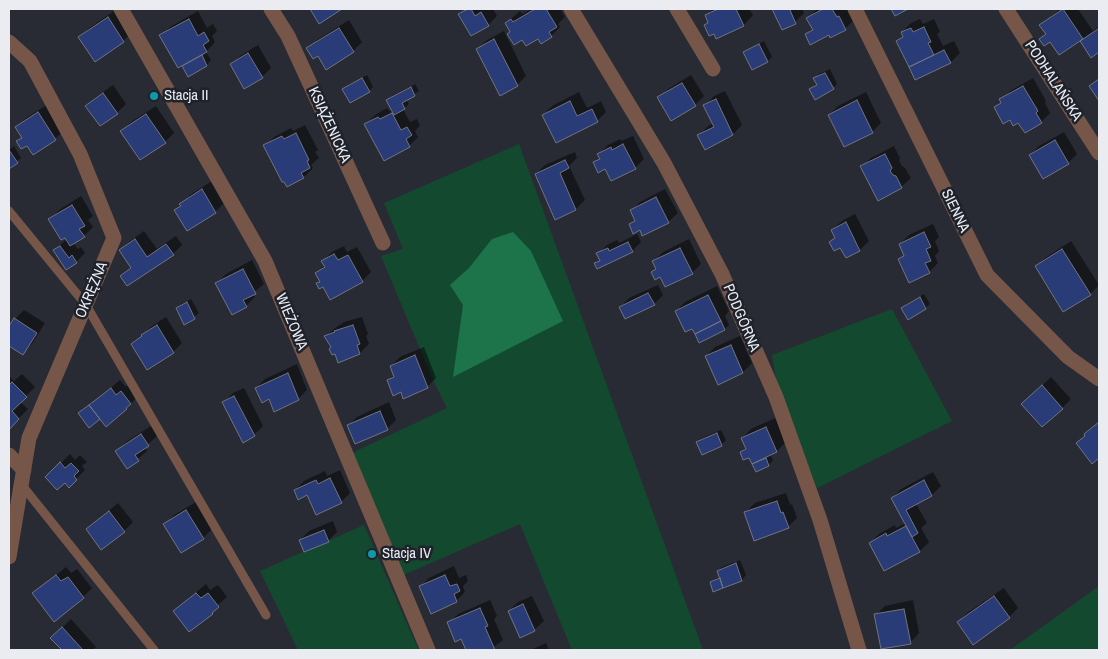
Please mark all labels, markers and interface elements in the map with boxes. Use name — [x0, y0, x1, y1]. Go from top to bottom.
street label: PODHALAŃSKA — [1020, 37, 1086, 125]
street label: KSIĄŻENICKA — [304, 84, 354, 166]
place label: Stacja II — [164, 87, 208, 105]
marker: Stacja II — [148, 90, 160, 102]
street label: SIENNA — [937, 186, 973, 236]
street label: OKRĘŻNA — [72, 259, 112, 321]
street label: PODGÓRNA — [719, 281, 763, 355]
street label: WIEŻOWA — [271, 291, 311, 353]
place label: Stacja IV — [382, 545, 431, 563]
marker: Stacja IV — [366, 548, 378, 560]

